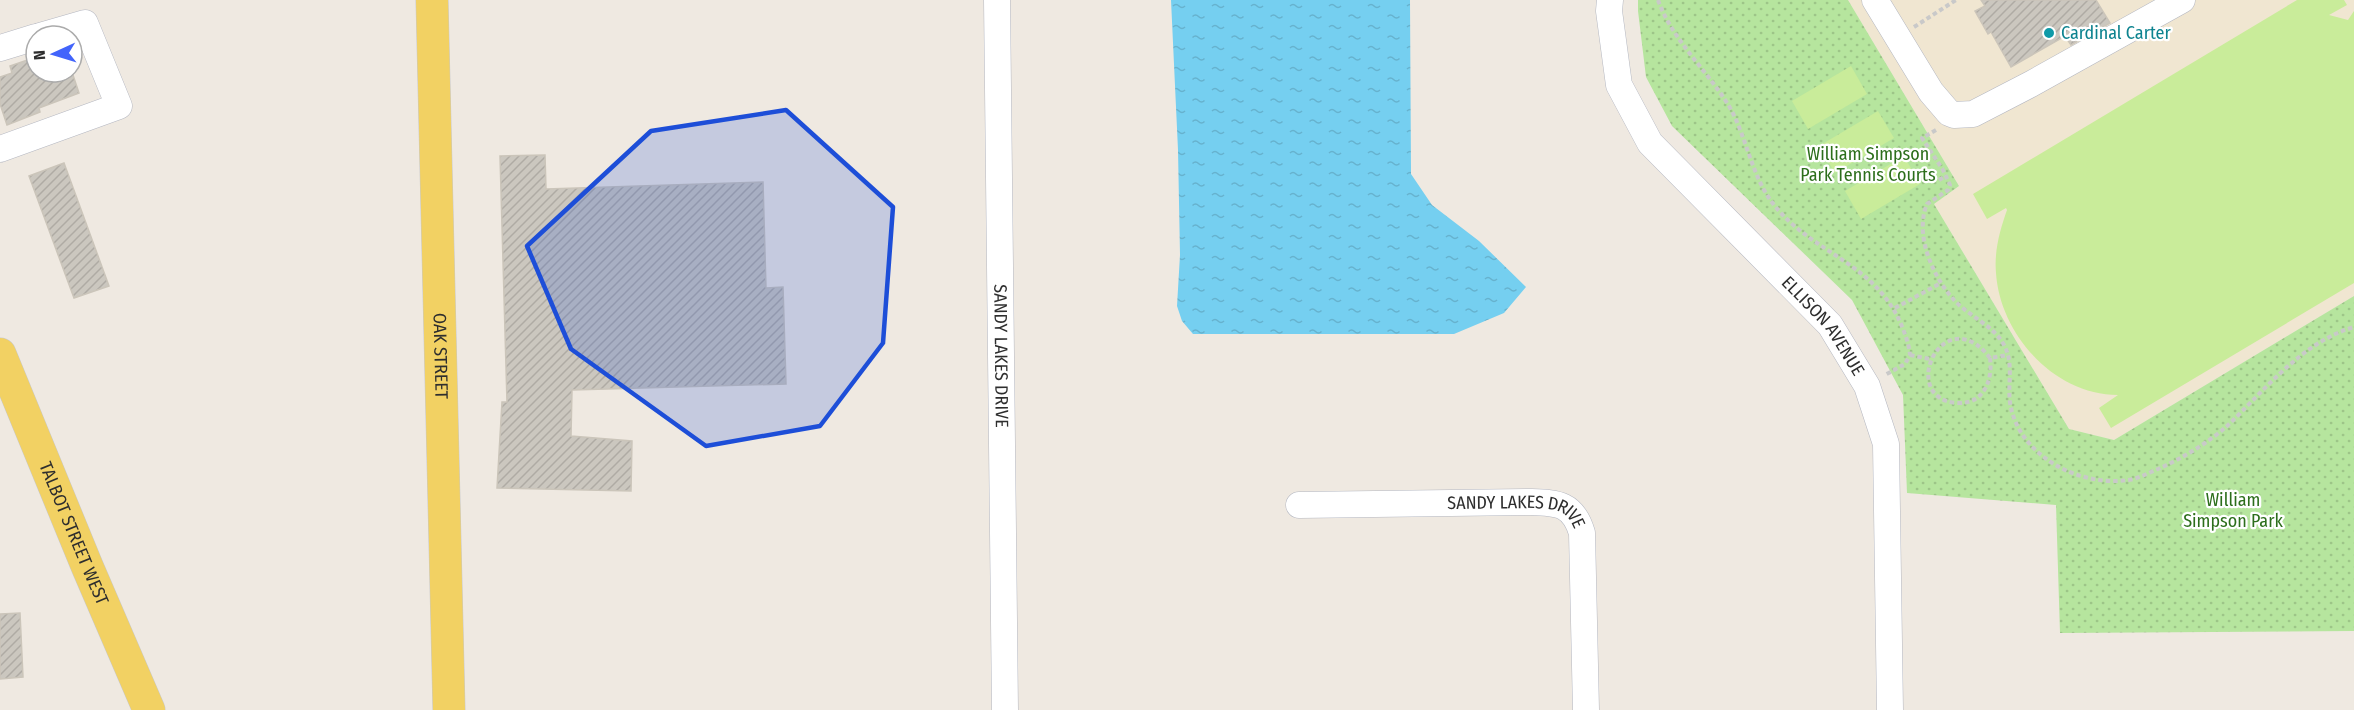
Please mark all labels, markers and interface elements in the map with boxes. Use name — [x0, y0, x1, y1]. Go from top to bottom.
place label: Cardinal Carter — [2061, 22, 2171, 44]
north arrow — [24, 24, 84, 84]
marker: Cardinal Carter — [2042, 26, 2056, 40]
text: N — [30, 50, 49, 60]
park label: William Simpson Park Tennis Courts — [1800, 143, 1936, 186]
street label: ELLISON AVENUE — [1777, 272, 1869, 380]
street label: SANDY LAKES DRIVE — [989, 284, 1013, 428]
street label: OAK STREET — [428, 312, 453, 400]
street label: TALBOT STREET WEST — [34, 459, 114, 609]
park label: William Simpson Park — [2183, 489, 2283, 532]
street label: SANDY LAKES DRIVE — [1447, 491, 1590, 531]

